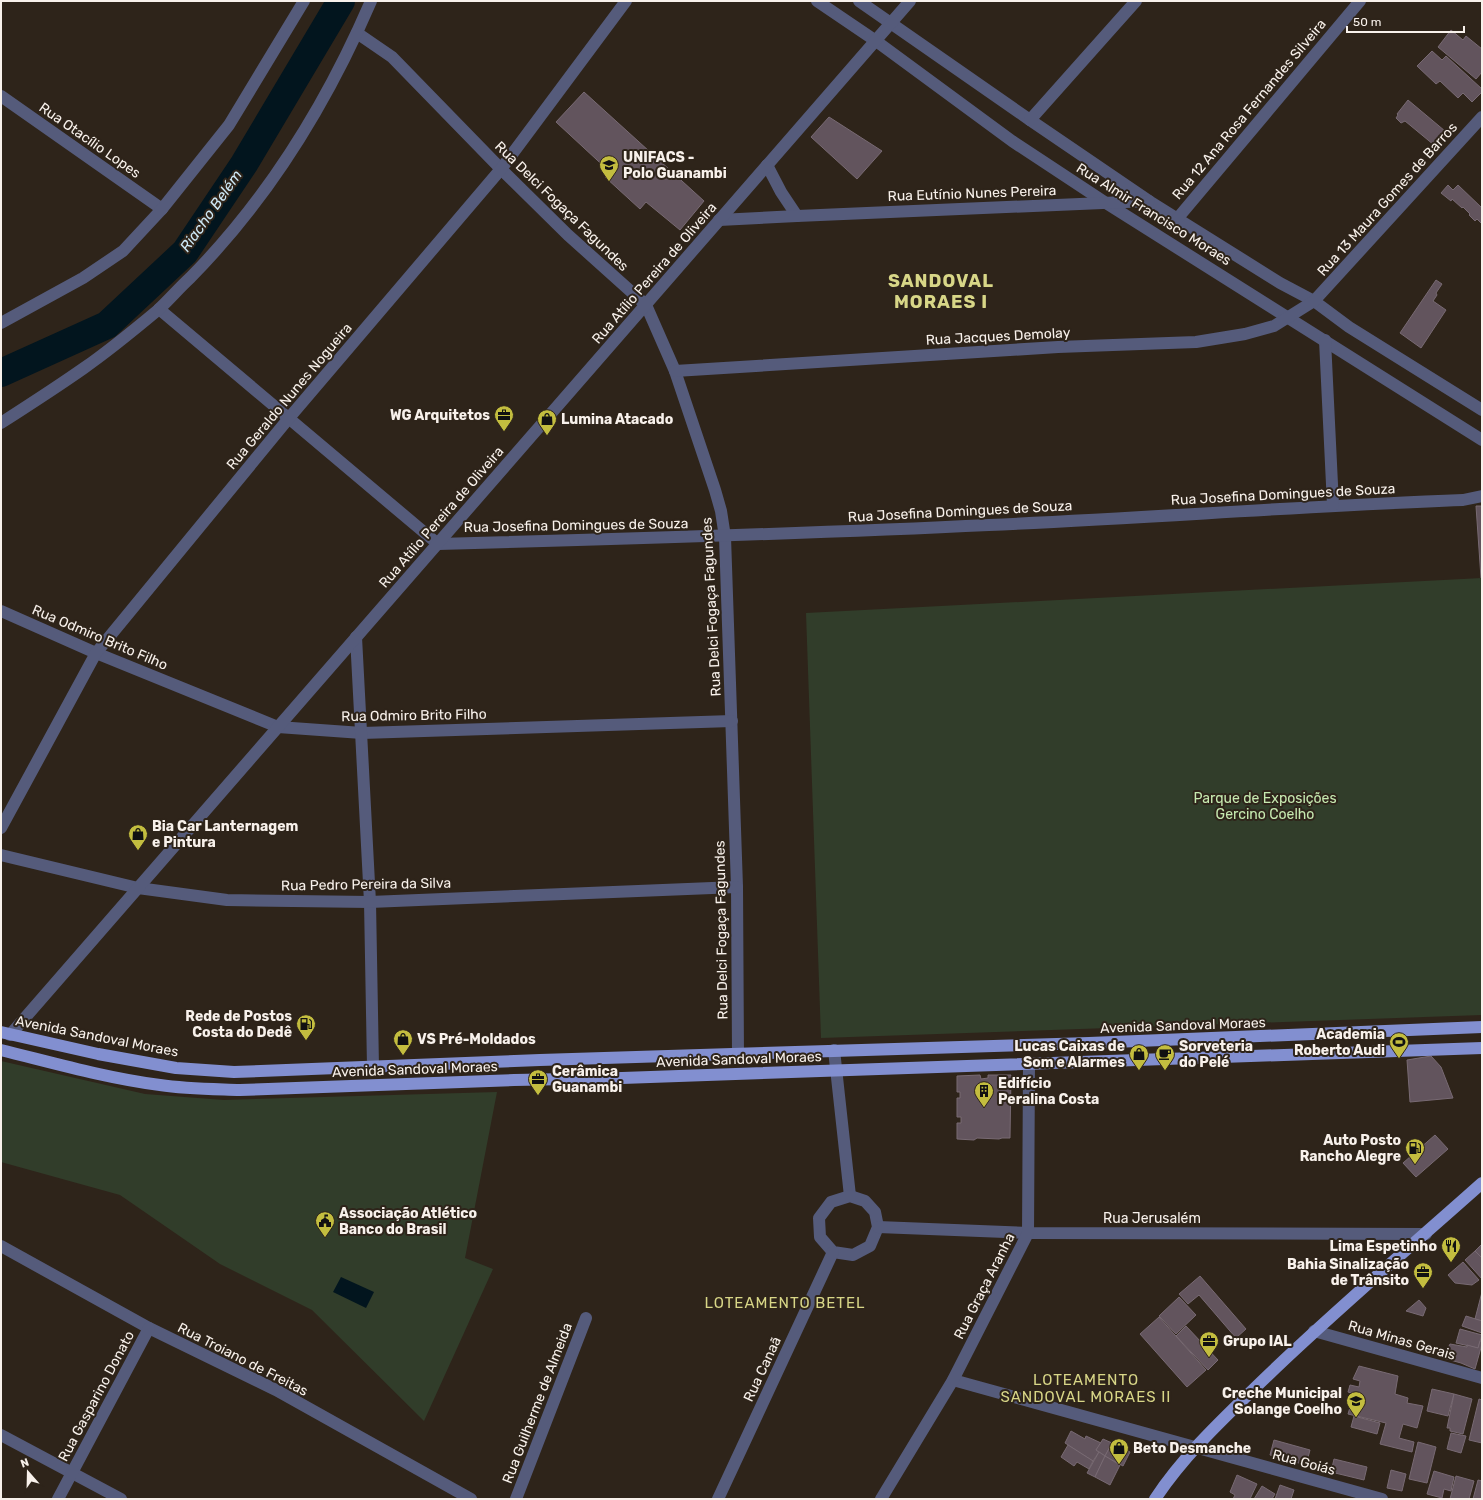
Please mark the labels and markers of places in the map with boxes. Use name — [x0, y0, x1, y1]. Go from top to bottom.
place label: UNIFACS - Polo Guanambi — [623, 149, 727, 182]
school or university icon: UNIFACS - Polo Guanambi — [598, 154, 620, 182]
office icon: WG Arquitetos — [493, 404, 515, 432]
place label: WG Arquitetos — [390, 407, 490, 424]
shop icon: Lumina Atacado — [536, 408, 558, 436]
place label: Lumina Atacado — [561, 411, 673, 428]
place label: Bia Car Lanternagem e Pintura — [152, 818, 298, 851]
shop icon: Bia Car Lanternagem e Pintura — [127, 823, 149, 851]
place label: Rede de Postos Costa do Dedê — [185, 1008, 292, 1041]
fuel station icon: Rede de Postos Costa do Dedê — [295, 1013, 317, 1041]
place label: Academia Roberto Audi — [1294, 1026, 1385, 1059]
shop icon: VS Pré-Moldados — [392, 1028, 414, 1056]
place label: VS Pré-Moldados — [417, 1031, 536, 1048]
sports icon: Academia Roberto Audi — [1388, 1031, 1410, 1059]
place label: Lucas Caixas de Som e Alarmes — [1014, 1038, 1125, 1071]
place label: Sorveteria do Pelé — [1179, 1038, 1253, 1071]
shop icon: Lucas Caixas de Som e Alarmes — [1128, 1043, 1150, 1071]
cafe icon: Sorveteria do Pelé — [1154, 1043, 1176, 1071]
place label: Cerâmica Guanambi — [552, 1063, 622, 1096]
office icon: Cerâmica Guanambi — [527, 1068, 549, 1096]
place label: Edifício Peralina Costa — [998, 1075, 1099, 1108]
building icon: Edifício Peralina Costa — [973, 1080, 995, 1108]
place label: Auto Posto Rancho Alegre — [1300, 1132, 1401, 1165]
fuel station icon: Auto Posto Rancho Alegre — [1404, 1137, 1426, 1165]
place label: Associação Atlético Banco do Brasil — [339, 1205, 477, 1238]
public building icon: Associação Atlético Banco do Brasil — [314, 1210, 336, 1238]
restaurant icon: Lima Espetinho — [1440, 1235, 1462, 1263]
place label: Lima Espetinho — [1330, 1238, 1437, 1255]
place label: Bahia Sinalização de Trânsito — [1287, 1256, 1409, 1289]
office icon: Bahia Sinalização de Trânsito — [1412, 1261, 1434, 1289]
office icon: Grupo IAL — [1198, 1330, 1220, 1358]
place label: Grupo IAL — [1223, 1333, 1292, 1350]
place label: Creche Municipal Solange Coelho — [1222, 1385, 1342, 1418]
school or university icon: Creche Municipal Solange Coelho — [1345, 1390, 1367, 1418]
shop icon: Beto Desmanche — [1108, 1437, 1130, 1465]
place label: Beto Desmanche — [1133, 1440, 1251, 1457]

